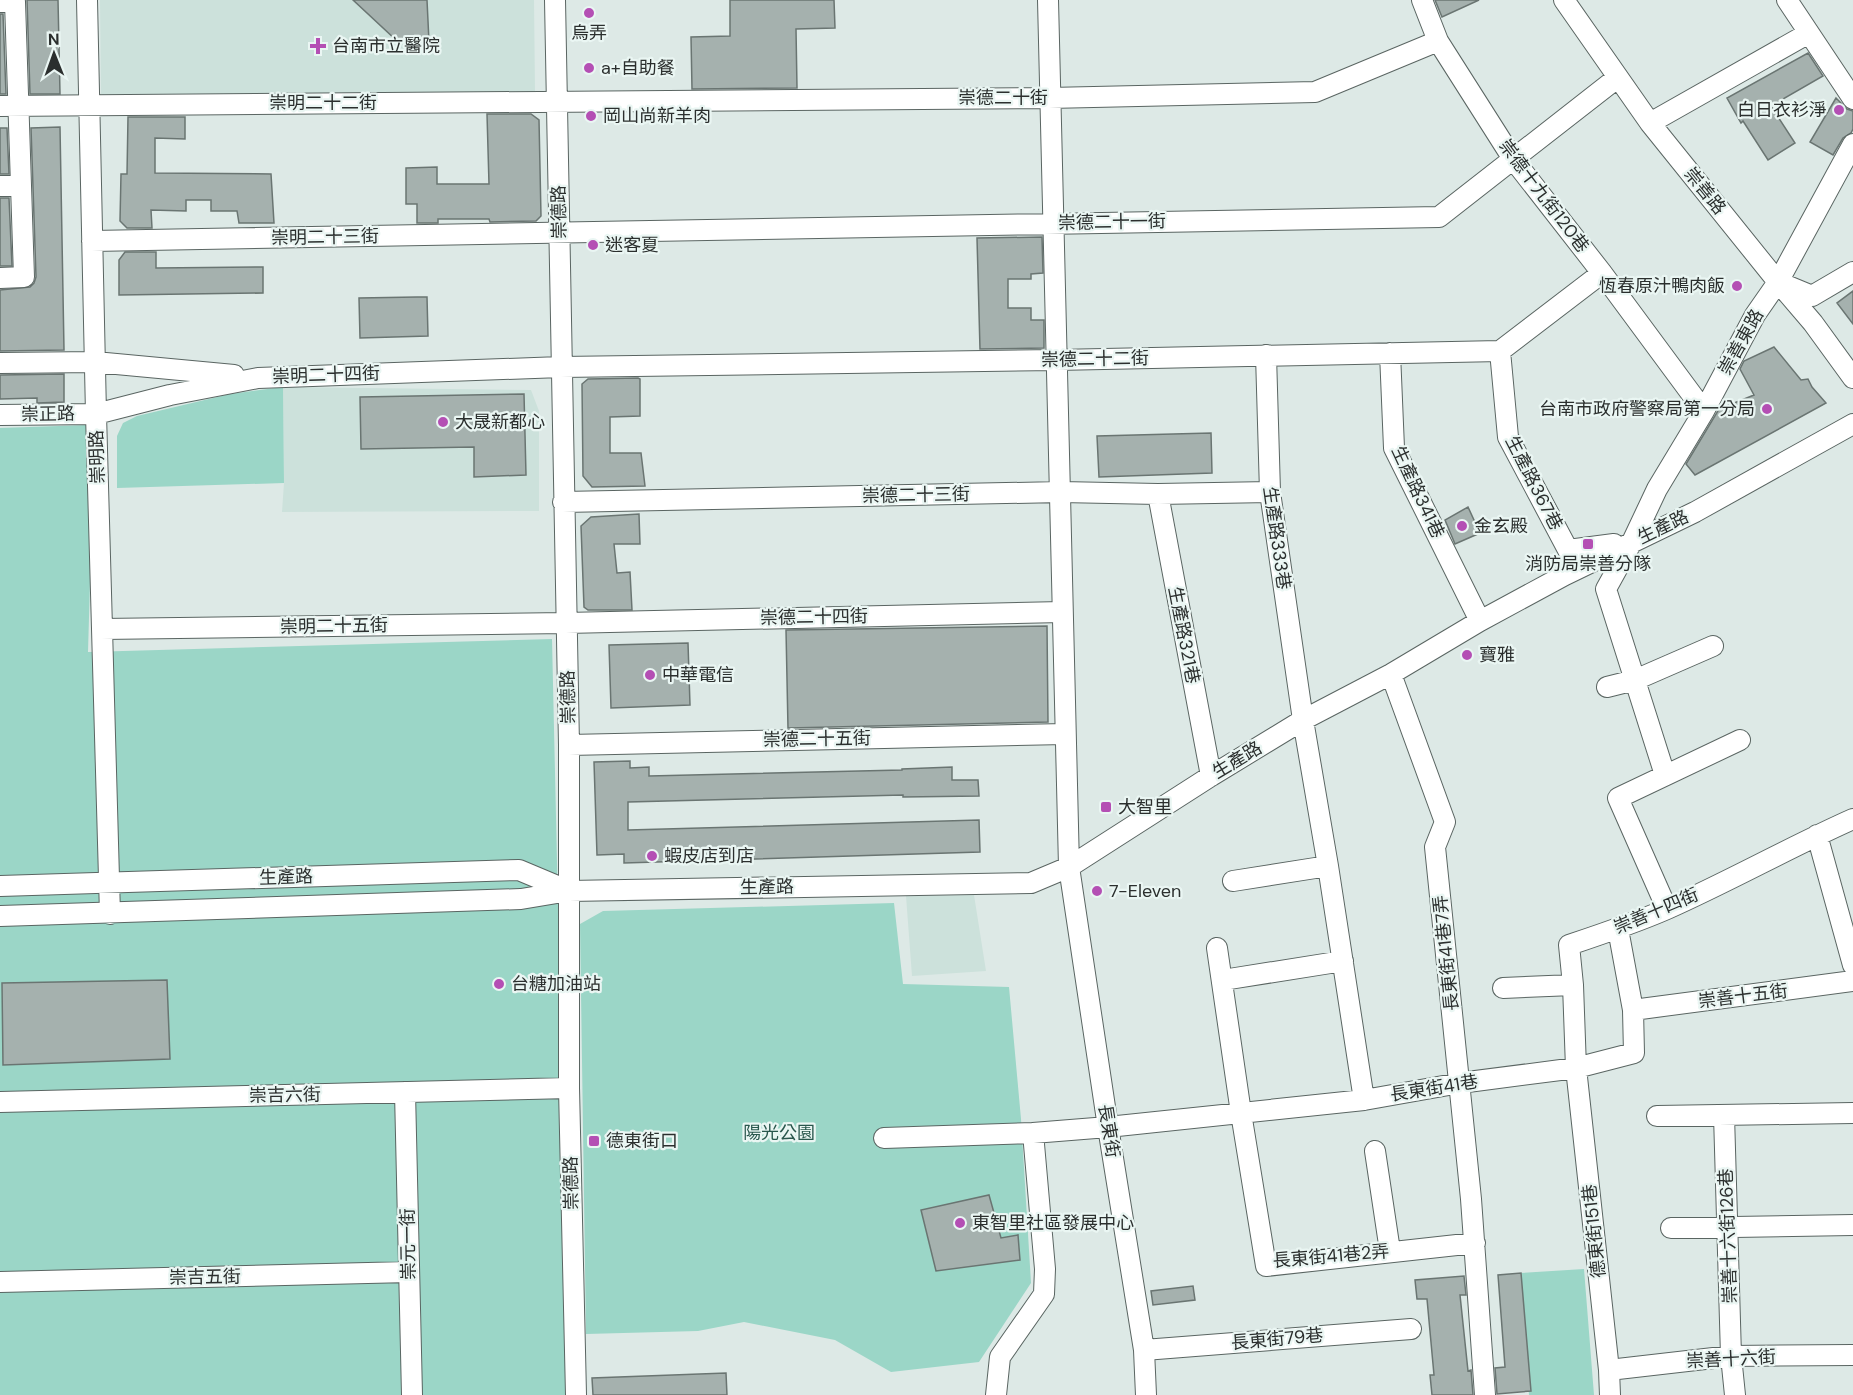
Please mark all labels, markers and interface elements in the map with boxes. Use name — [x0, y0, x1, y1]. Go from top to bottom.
marker: 烏弄 — [582, 6, 596, 20]
place label: 烏弄 — [571, 21, 607, 45]
north arrow — [24, 24, 84, 84]
text: N — [48, 29, 60, 50]
place label: 台南市立醫院 — [332, 34, 440, 58]
marker: 台南市立醫院 — [309, 37, 327, 55]
place label: a+自助餐 — [601, 56, 675, 80]
marker: a+自助餐 — [582, 61, 596, 75]
street label: 崇德二十街 — [958, 86, 1048, 110]
street label: 崇明二十二街 — [269, 91, 377, 115]
place label: 白日衣衫淨 — [1737, 98, 1827, 122]
marker: 白日衣衫淨 — [1832, 103, 1846, 117]
place label: 岡山尚新羊肉 — [603, 104, 711, 128]
marker: 岡山尚新羊肉 — [584, 109, 598, 123]
street label: 崇德十九街120巷 — [1493, 134, 1595, 258]
street label: 崇善路 — [1679, 162, 1731, 220]
street label: 崇德路 — [547, 185, 571, 239]
street label: 崇德二十一街 — [1058, 209, 1166, 235]
street label: 崇明二十三街 — [271, 224, 379, 250]
place label: 迷客夏 — [605, 233, 659, 257]
marker: 迷客夏 — [586, 238, 600, 252]
place label: 恆春原汁鴨肉飯 — [1599, 274, 1725, 298]
marker: 恆春原汁鴨肉飯 — [1730, 279, 1744, 293]
street label: 崇善東路 — [1713, 305, 1769, 379]
street label: 崇德二十二街 — [1041, 346, 1149, 372]
street label: 崇明二十四街 — [272, 361, 380, 389]
place label: 台南市政府警察局第一分局 — [1539, 397, 1755, 421]
street label: 崇正路 — [21, 402, 75, 426]
marker: 台南市政府警察局第一分局 — [1760, 402, 1774, 416]
place label: 大晟新都心 — [455, 410, 545, 434]
marker: 大晟新都心 — [436, 415, 450, 429]
street label: 崇明路 — [84, 430, 110, 484]
street label: 生產路367巷 — [1500, 432, 1568, 534]
street label: 生產路341巷 — [1386, 442, 1450, 542]
street label: 崇德二十三街 — [862, 482, 970, 508]
street label: 生產路333巷 — [1258, 485, 1296, 591]
street label: 生產路 — [1633, 504, 1693, 550]
place label: 金玄殿 — [1474, 514, 1528, 538]
marker: 金玄殿 — [1455, 519, 1469, 533]
marker: 消防局崇善分隊 — [1581, 537, 1595, 551]
place label: 消防局崇善分隊 — [1525, 552, 1651, 576]
street label: 生產路321巷 — [1163, 584, 1205, 686]
street label: 崇德二十四街 — [760, 604, 868, 630]
street label: 崇明二十五街 — [280, 613, 388, 639]
place label: 寶雅 — [1479, 643, 1515, 667]
marker: 寶雅 — [1460, 648, 1474, 662]
place label: 中華電信 — [662, 663, 734, 687]
marker: 中華電信 — [643, 668, 657, 682]
street label: 崇德路 — [556, 670, 580, 724]
street label: 崇德二十五街 — [763, 726, 871, 752]
street label: 生產路 — [1208, 736, 1266, 784]
place label: 大智里 — [1118, 795, 1172, 819]
marker: 大智里 — [1099, 800, 1113, 814]
place label: 蝦皮店到店 — [664, 844, 754, 868]
marker: 蝦皮店到店 — [645, 849, 659, 863]
street label: 生產路 — [259, 864, 313, 890]
street label: 生產路 — [740, 875, 794, 899]
place label: 7-Eleven — [1109, 879, 1181, 903]
street label: 崇善十四街 — [1610, 882, 1702, 940]
marker: 7-Eleven — [1090, 884, 1104, 898]
street label: 長東街41巷7弄 — [1428, 894, 1464, 1012]
place label: 台糖加油站 — [511, 972, 601, 996]
marker: 台糖加油站 — [492, 977, 506, 991]
street label: 崇善十五街 — [1697, 979, 1789, 1013]
street label: 長東街41巷 — [1388, 1069, 1480, 1107]
street label: 崇吉六街 — [249, 1082, 321, 1108]
street label: 長東街 — [1093, 1102, 1125, 1160]
park label: 陽光公園 — [743, 1121, 815, 1145]
place label: 德東街口 — [606, 1129, 678, 1153]
marker: 德東街口 — [587, 1134, 601, 1148]
street label: 崇德路 — [559, 1156, 583, 1210]
street label: 崇善十六街126巷 — [1714, 1168, 1742, 1304]
street label: 德東街151巷 — [1577, 1183, 1611, 1279]
street label: 崇元一街 — [395, 1208, 421, 1280]
place label: 東智里社區發展中心 — [972, 1211, 1134, 1235]
marker: 東智里社區發展中心 — [953, 1216, 967, 1230]
street label: 長東街41巷2弄 — [1272, 1239, 1390, 1273]
street label: 崇吉五街 — [169, 1264, 241, 1290]
street label: 長東街79巷 — [1230, 1323, 1324, 1355]
street label: 崇善十六街 — [1685, 1345, 1777, 1373]

